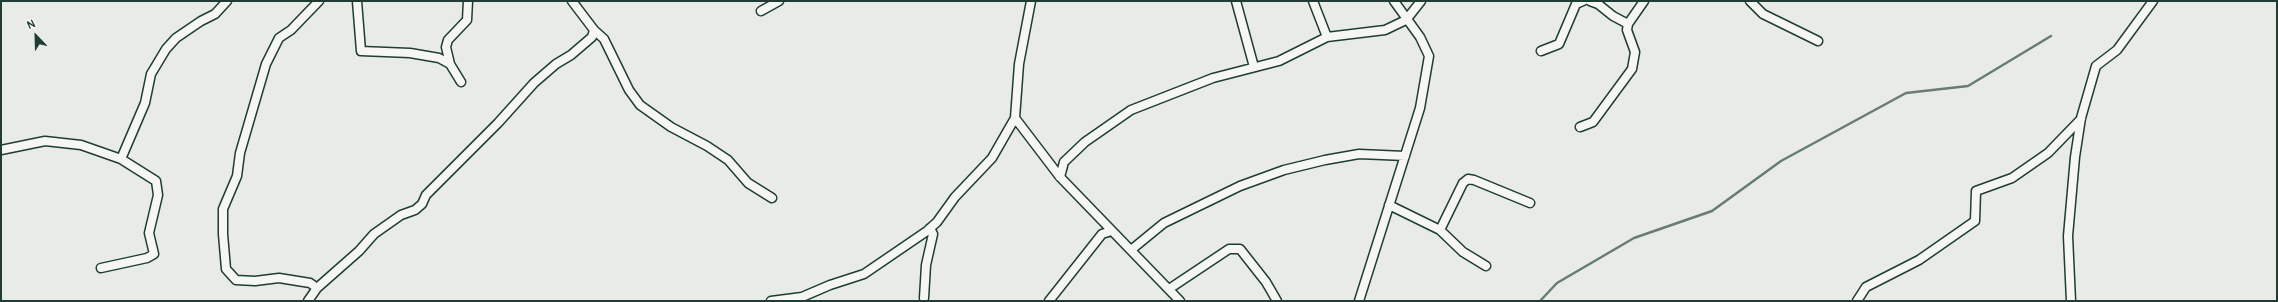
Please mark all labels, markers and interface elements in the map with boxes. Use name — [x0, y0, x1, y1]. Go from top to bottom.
north arrow — [16, 16, 56, 56]
text: N — [25, 17, 37, 32]

